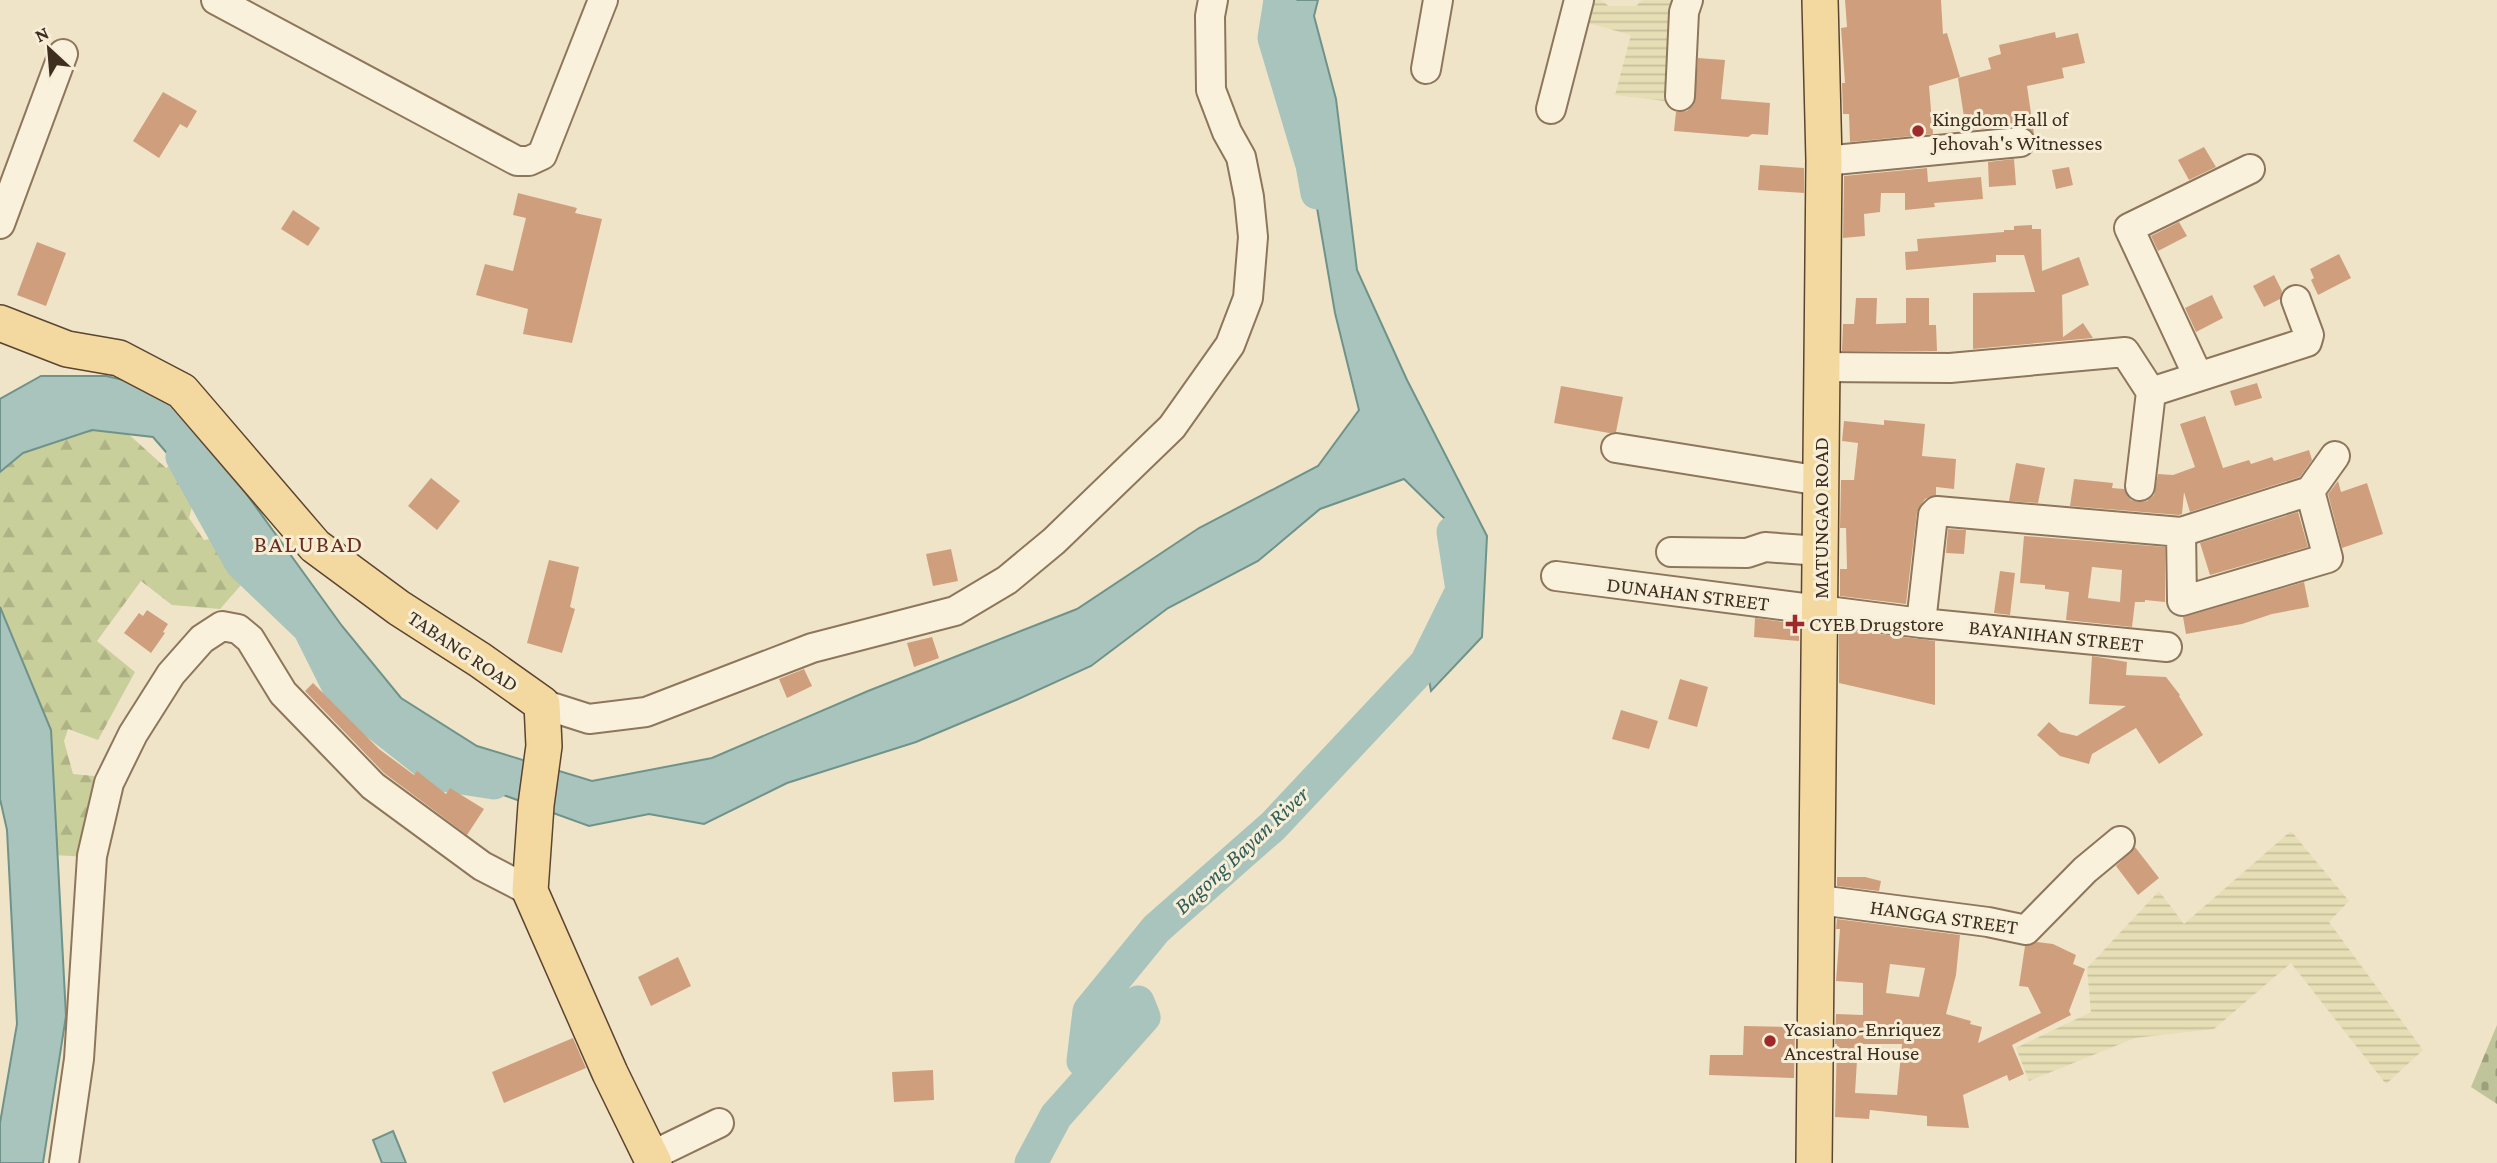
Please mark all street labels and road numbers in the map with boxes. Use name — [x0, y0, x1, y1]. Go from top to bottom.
street label: MATUNGAO ROAD — [1809, 437, 1833, 599]
street label: DUNAHAN STREET — [1605, 572, 1771, 616]
street label: TABANG ROAD — [403, 605, 523, 697]
street label: BAYANIHAN STREET — [1968, 615, 2145, 657]
street label: HANGGA STREET — [1869, 895, 2020, 939]

